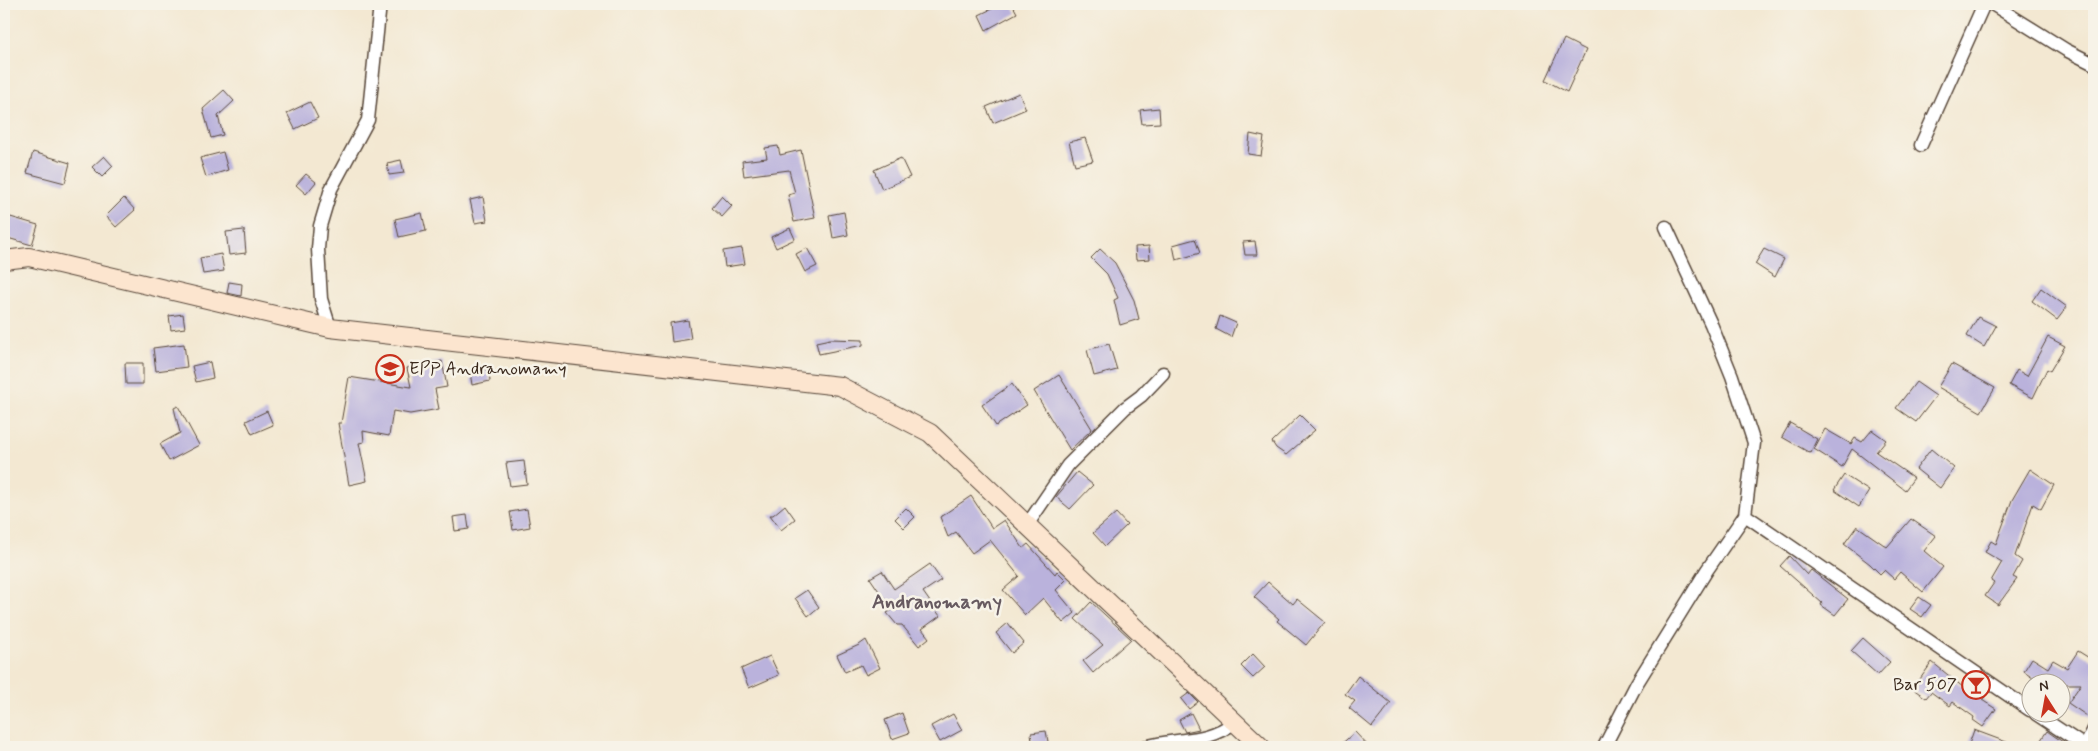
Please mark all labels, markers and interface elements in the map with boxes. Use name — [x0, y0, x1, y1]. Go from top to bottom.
school or university icon: EPP Andranomamy — [375, 354, 405, 384]
place label: EPP Andranomamy — [409, 357, 567, 381]
district label: Andranomamy — [872, 589, 1002, 616]
bar icon: Bar 507 — [1961, 670, 1991, 700]
place label: Bar 507 — [1893, 673, 1957, 697]
north arrow — [2020, 674, 2070, 724]
text: N — [2037, 676, 2050, 696]

